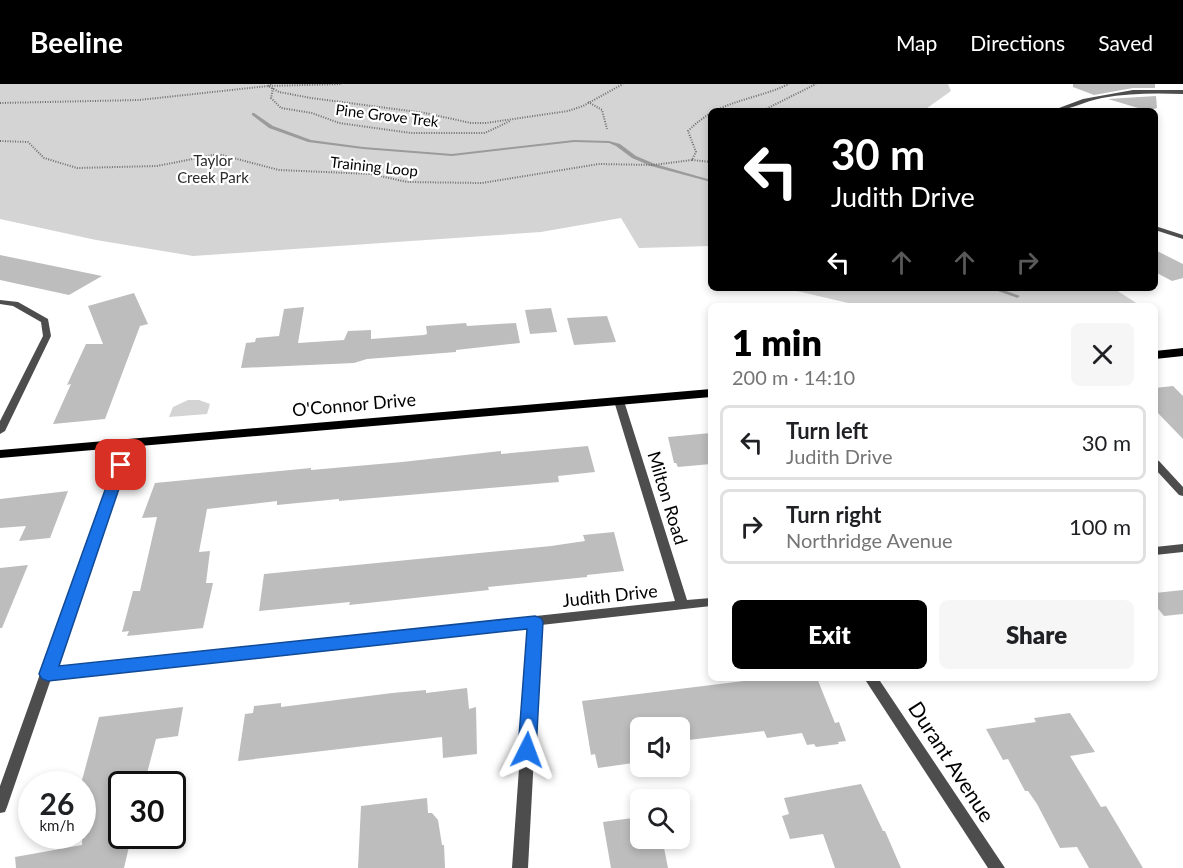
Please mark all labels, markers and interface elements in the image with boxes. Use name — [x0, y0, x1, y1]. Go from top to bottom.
text: Beeline — [30, 25, 123, 59]
text: Map — [896, 30, 937, 55]
text: Directions — [970, 30, 1065, 55]
text: Saved — [1098, 30, 1153, 55]
street label: Pine Grove Trek — [335, 100, 440, 130]
text: 30 m — [831, 129, 925, 179]
icon: left — [732, 132, 810, 210]
park label: Taylor Creek Park — [177, 151, 249, 186]
street label: Training Loop — [329, 152, 419, 180]
text: Judith Drive — [831, 180, 975, 213]
icon: left — [822, 246, 855, 279]
icon: ahead — [885, 246, 918, 279]
icon: ahead — [948, 246, 981, 279]
icon: right — [1011, 246, 1044, 279]
text: 1 min — [732, 320, 822, 364]
button: close — [1071, 323, 1134, 386]
text: 200 m · 14:10 — [732, 365, 855, 389]
street label: O'Connor Drive — [291, 388, 417, 420]
text: Turn left — [786, 417, 868, 444]
icon: left — [735, 426, 768, 459]
text: 30 m — [1082, 429, 1131, 456]
pin — [95, 439, 146, 490]
text: Judith Drive — [786, 444, 892, 468]
icon: arrive — [104, 448, 137, 481]
street label: Milton Road — [643, 448, 693, 547]
text: Turn right — [786, 501, 881, 528]
icon: right — [735, 510, 768, 543]
text: 100 m — [1069, 513, 1131, 540]
text: Northridge Avenue — [786, 528, 953, 552]
street label: Judith Drive — [561, 579, 659, 611]
button: Exit — [732, 600, 927, 669]
button: Share — [939, 600, 1134, 669]
street label: Durant Avenue — [904, 696, 1001, 826]
map controls — [630, 717, 690, 849]
button: sound — [630, 717, 690, 777]
position arrow — [495, 718, 559, 782]
speed limit sign: 30 — [108, 771, 186, 849]
text: 26 — [40, 785, 74, 821]
button: search — [630, 789, 690, 849]
text: km/h — [39, 816, 75, 834]

